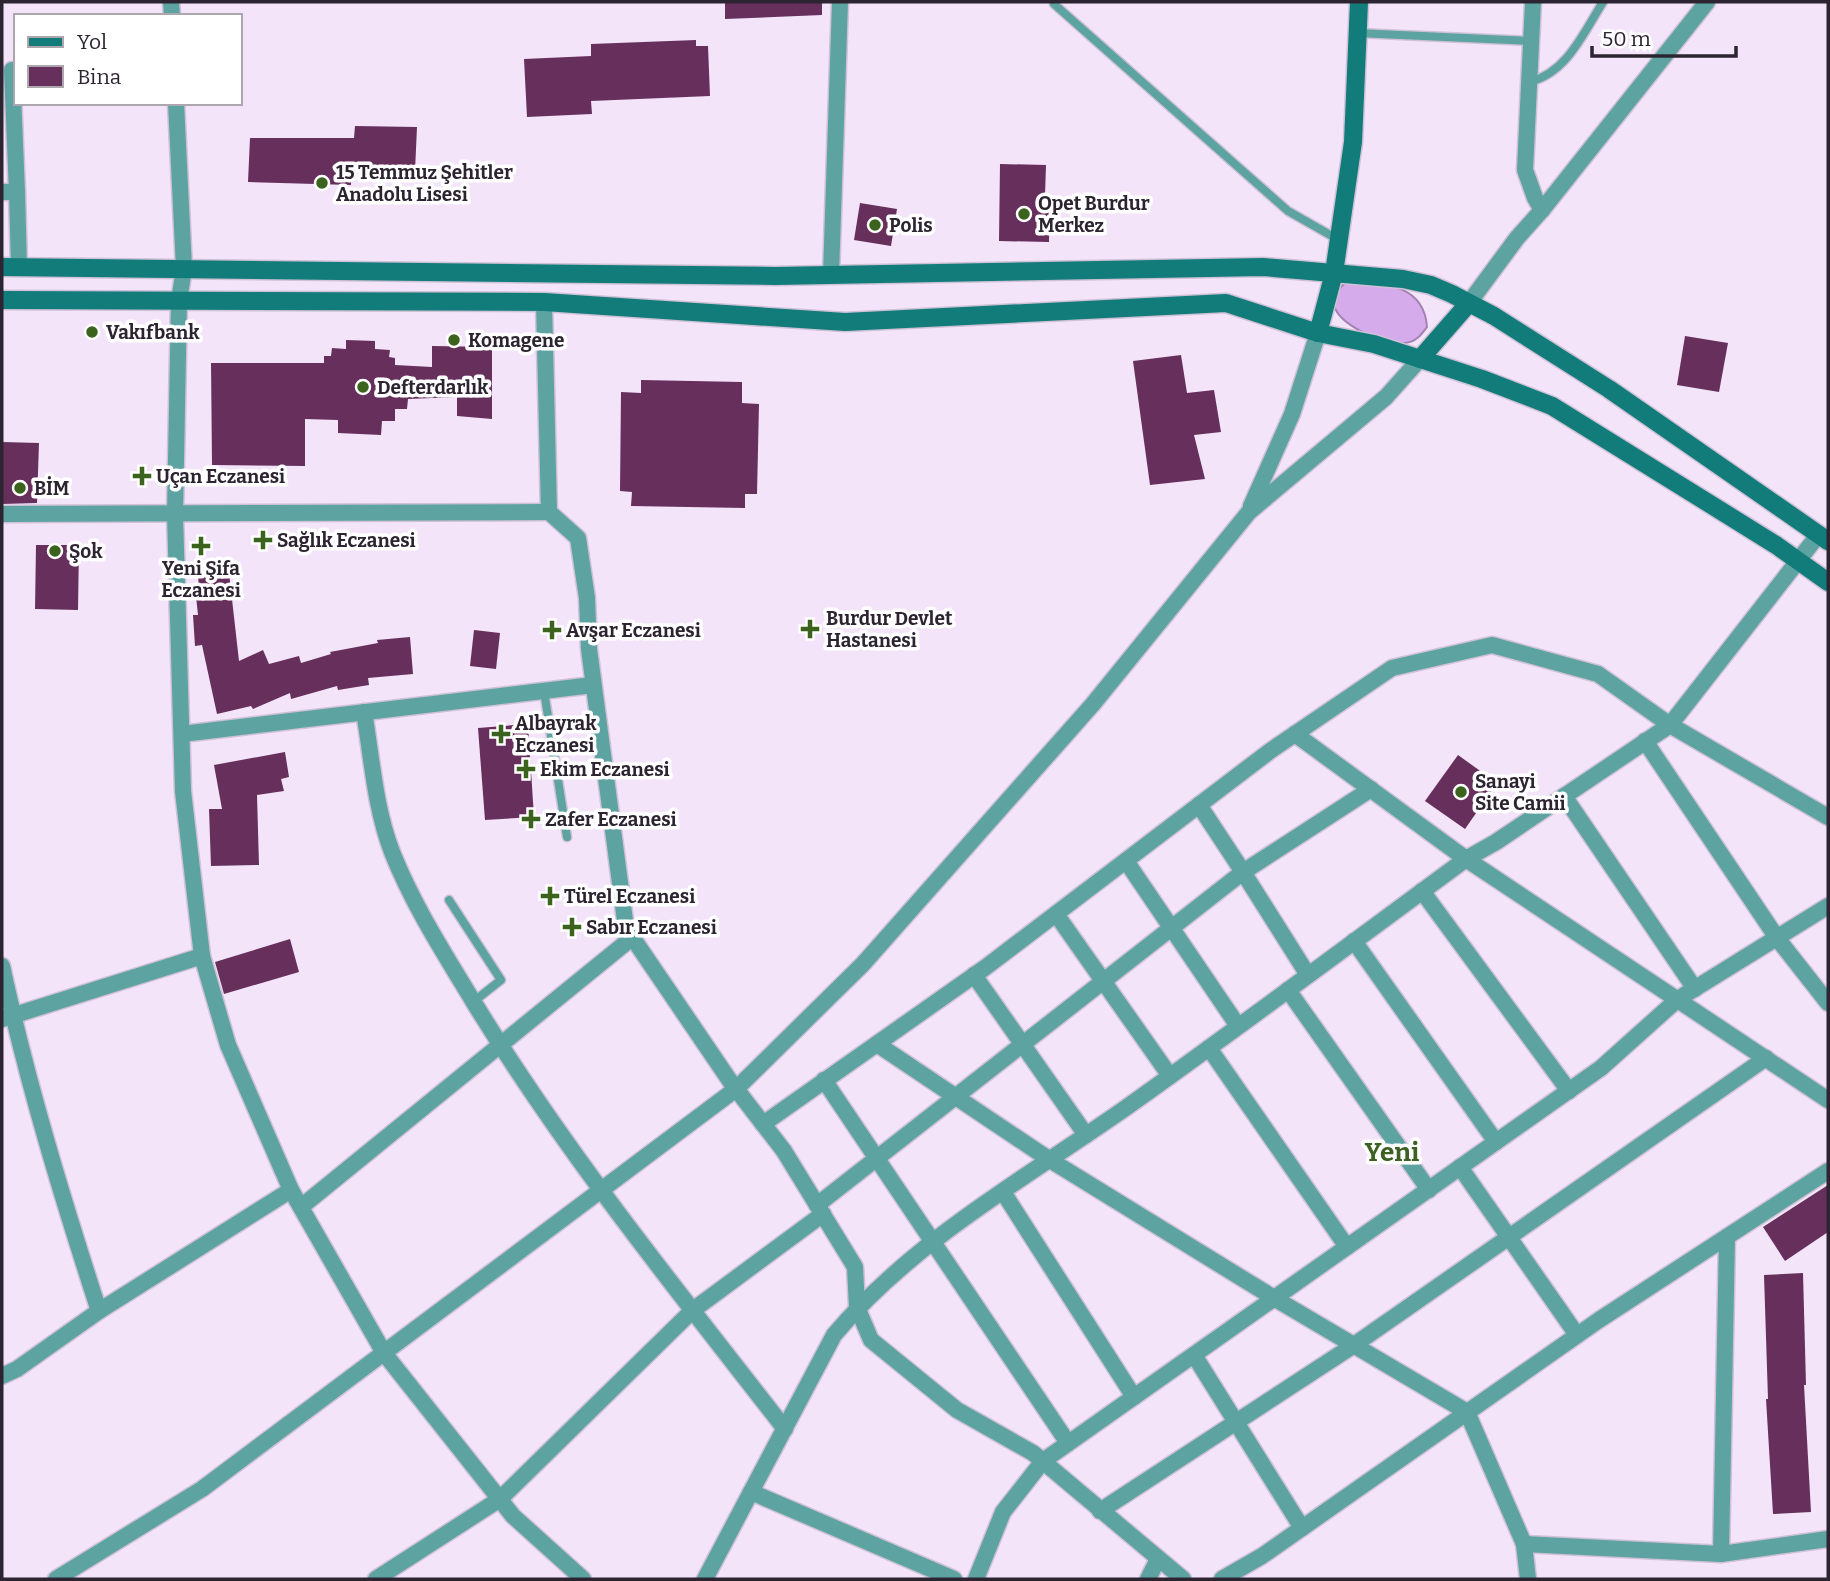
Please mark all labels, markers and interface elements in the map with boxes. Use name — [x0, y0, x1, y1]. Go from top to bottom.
legend — [14, 14, 242, 105]
scale bar — [1592, 14, 1736, 58]
text: 50 m — [1602, 26, 1651, 52]
text: Yol — [77, 29, 107, 55]
text: Bina — [77, 64, 122, 90]
place label: 15 Temmuz Şehitler Anadolu Lisesi — [336, 161, 513, 206]
marker: 15 Temmuz Şehitler Anadolu Lisesi — [314, 175, 330, 191]
place label: Opet Burdur Merkez — [1038, 192, 1150, 237]
marker: Opet Burdur Merkez — [1016, 206, 1032, 222]
place label: Polis — [889, 214, 933, 237]
marker: Polis — [867, 217, 883, 233]
place label: Vakıfbank — [106, 321, 200, 344]
marker: Vakıfbank — [84, 324, 100, 340]
place label: Komagene — [468, 329, 564, 352]
marker: Komagene — [446, 332, 462, 348]
place label: Defterdarlık — [377, 376, 489, 399]
marker: Defterdarlık — [355, 379, 371, 395]
place label: Uçan Eczanesi — [156, 465, 285, 488]
marker: Uçan Eczanesi — [134, 468, 150, 484]
place label: BİM — [34, 476, 69, 500]
marker: BİM — [12, 480, 28, 496]
place label: Sağlık Eczanesi — [277, 529, 416, 552]
marker: Sağlık Eczanesi — [255, 532, 271, 548]
marker: Yeni Şifa Eczanesi — [193, 538, 209, 554]
place label: Şok — [69, 540, 103, 563]
marker: Şok — [47, 543, 63, 559]
place label: Yeni Şifa Eczanesi — [161, 557, 241, 602]
place label: Burdur Devlet Hastanesi — [826, 607, 953, 652]
place label: Avşar Eczanesi — [566, 619, 701, 642]
marker: Burdur Devlet Hastanesi — [800, 619, 820, 639]
marker: Avşar Eczanesi — [544, 622, 560, 638]
place label: Albayrak Eczanesi — [515, 712, 597, 757]
marker: Albayrak Eczanesi — [493, 726, 509, 742]
place label: Ekim Eczanesi — [540, 758, 670, 781]
marker: Ekim Eczanesi — [518, 761, 534, 777]
place label: Sanayi Site Camii — [1475, 770, 1566, 815]
marker: Sanayi Site Camii — [1453, 784, 1469, 800]
place label: Zafer Eczanesi — [545, 808, 677, 831]
marker: Zafer Eczanesi — [523, 811, 539, 827]
place label: Türel Eczanesi — [564, 885, 695, 908]
marker: Türel Eczanesi — [542, 888, 558, 904]
place label: Sabır Eczanesi — [586, 916, 717, 939]
marker: Sabır Eczanesi — [564, 919, 580, 935]
district label: Yeni — [1365, 1137, 1419, 1168]

